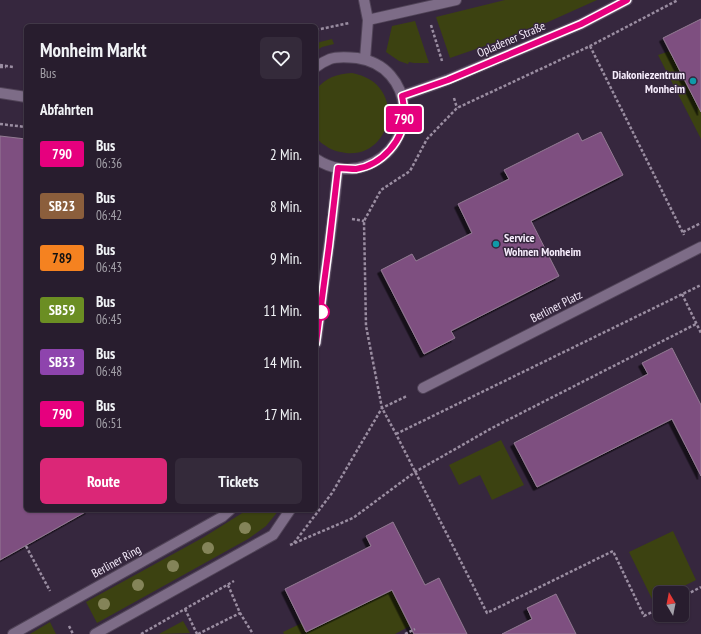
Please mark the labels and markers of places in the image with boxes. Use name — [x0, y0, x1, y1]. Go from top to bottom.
place label: Diakoniezentrum Monheim — [612, 67, 685, 96]
marker: Diakoniezentrum Monheim — [688, 76, 698, 86]
place label: Service Wohnen Monheim — [503, 230, 581, 259]
marker: Service Wohnen Monheim — [491, 239, 501, 249]
unlabelled marker — [312, 303, 330, 321]

